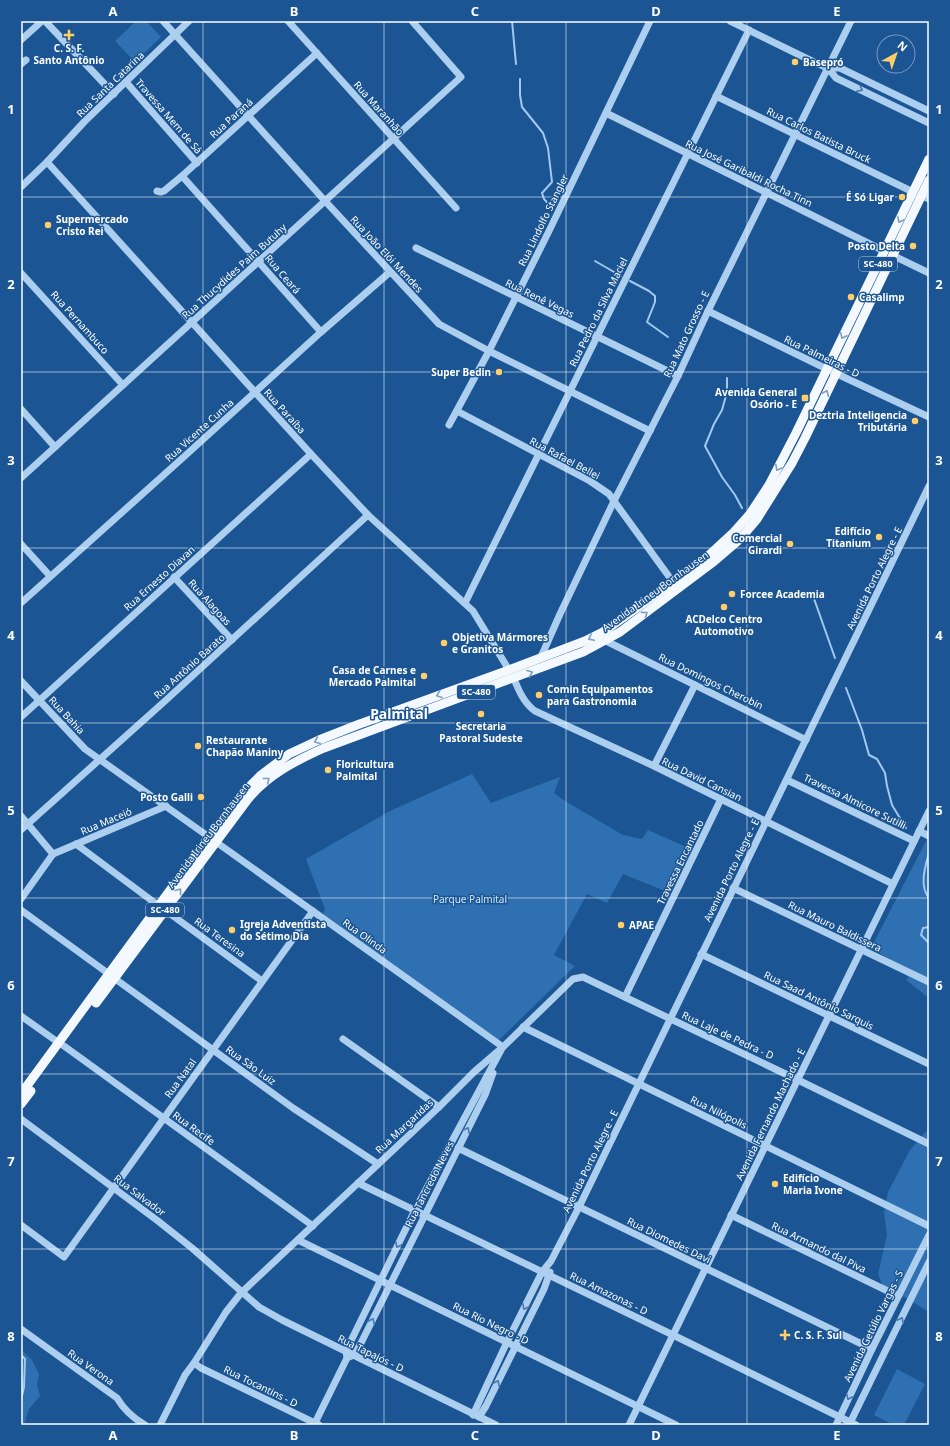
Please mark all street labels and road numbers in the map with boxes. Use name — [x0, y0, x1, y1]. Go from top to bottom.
street label: Rua Santa Catarina — [73, 48, 147, 120]
street label: Travessa Mem de Sá — [132, 75, 206, 157]
street label: Rua Maranhão — [351, 78, 407, 138]
street label: Rua Paraná — [206, 95, 256, 141]
street label: Rua Carlos Batista Bruck — [764, 104, 874, 167]
street label: Rua José Garibaldi Rocha Tinn — [683, 136, 815, 210]
street label: Rua Lindolfo Stangler — [515, 172, 571, 268]
street label: Rua João Elói Mendes — [348, 212, 427, 296]
street label: Rua Thucydides Paim Butuhy — [179, 220, 290, 322]
street label: Rua Ceará — [262, 251, 304, 297]
street label: Rua Pedro da Silva Maciel — [565, 255, 631, 369]
road number: SC-480 — [859, 257, 897, 271]
street label: Rua Renê Vegas — [503, 275, 577, 321]
street label: Rua Pernambuco — [48, 287, 112, 357]
street label: Rua Mato Grosso - E — [660, 288, 712, 380]
street label: Rua Palmeiras - D — [782, 332, 862, 380]
street label: Rua Paraíba — [261, 385, 309, 437]
street label: Rua Vicente Cunha — [162, 395, 236, 465]
street label: Rua Rafael Bellei — [527, 434, 603, 482]
street label: Avenida Porto Alegre - E — [843, 524, 905, 632]
street label: Rua Ernesto Diavan — [120, 542, 198, 614]
street label: Avenida Irineu Bornhausen — [599, 548, 711, 634]
street label: Rua Alagoas — [185, 576, 235, 628]
street label: Rua Antônio Barato — [150, 630, 228, 702]
street label: Rua Domingos Cherobin — [656, 650, 766, 712]
road number: SC-480 — [457, 685, 495, 699]
street label: Rua Bahia — [46, 693, 88, 737]
street label: Rua David Cansian — [660, 754, 744, 804]
street label: Travessa Almicore Sutilli — [801, 770, 909, 832]
street label: Avenida Irineu Bornhausen — [164, 780, 252, 890]
street label: Rua Maceió — [78, 804, 134, 838]
street label: Avenida Porto Alegre - E — [700, 816, 762, 924]
street label: Travessa Encantado — [653, 817, 707, 907]
street label: Rua Mauro Baldissera — [786, 897, 884, 955]
road number: SC-480 — [146, 903, 184, 917]
street label: Rua Teresina — [192, 914, 248, 960]
street label: Rua Olinda — [340, 915, 390, 957]
street label: Rua Saad Antônio Sarquis — [762, 967, 876, 1033]
street label: Rua Laje de Pedra - D — [680, 1008, 776, 1062]
street label: Rua São Luiz — [223, 1042, 279, 1088]
street label: Avenida Fernando Machado - E — [732, 1046, 808, 1182]
street label: Rua Natal — [161, 1055, 199, 1101]
street label: Rua Nilópolis — [688, 1092, 750, 1132]
street label: Rua Margaridas — [372, 1095, 436, 1156]
street label: Avenida Porto Alegre - E — [559, 1107, 621, 1215]
street label: Rua Recife — [170, 1108, 218, 1148]
street label: Rua Tancredo Neves — [401, 1138, 457, 1229]
street label: Rua Salvador — [111, 1171, 169, 1219]
street label: Rua Diomedes Davi — [625, 1214, 713, 1266]
street label: Rua Armando dal Piva — [769, 1218, 869, 1276]
street label: Avenida Getúlio Vargas - S — [840, 1267, 906, 1384]
street label: Rua Amazonas - D — [568, 1268, 650, 1318]
street label: Rua Rio Negro - D — [451, 1298, 531, 1348]
street label: Rua Tapajós - D — [336, 1331, 406, 1375]
street label: Rua Verona — [65, 1346, 117, 1388]
street label: Rua Tocantins - D — [222, 1362, 300, 1410]

